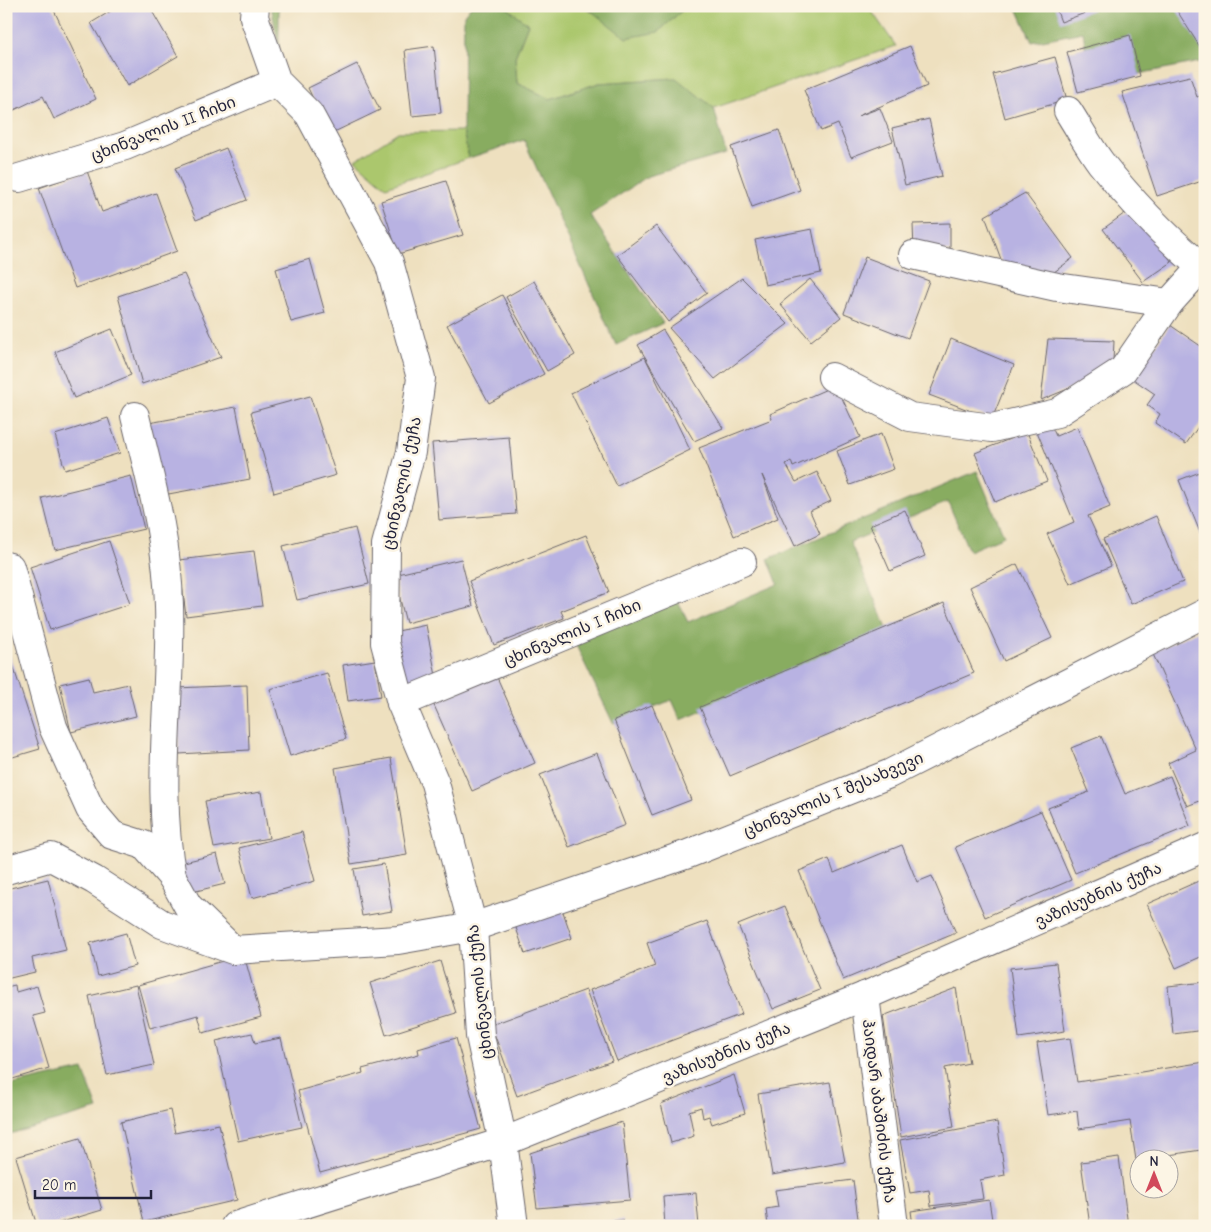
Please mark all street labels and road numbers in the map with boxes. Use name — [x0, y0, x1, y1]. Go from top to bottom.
street label: ცხინვალის II ჩიხი — [88, 93, 239, 166]
street label: ცხინვალის ქუჩა — [379, 415, 426, 552]
street label: ცხინვალის I ჩიხი — [501, 596, 644, 671]
street label: ცხინვალის I შესახვევი — [741, 749, 926, 842]
street label: ვაზისუბნის ქუჩა — [1032, 859, 1164, 931]
street label: ცხინვალის ქუჩა — [464, 923, 497, 1060]
street label: ჰაიდარ აბაშიძის ქუჩა — [858, 1018, 899, 1204]
street label: ვაზისუბნის ქუჩა — [660, 1019, 793, 1087]

